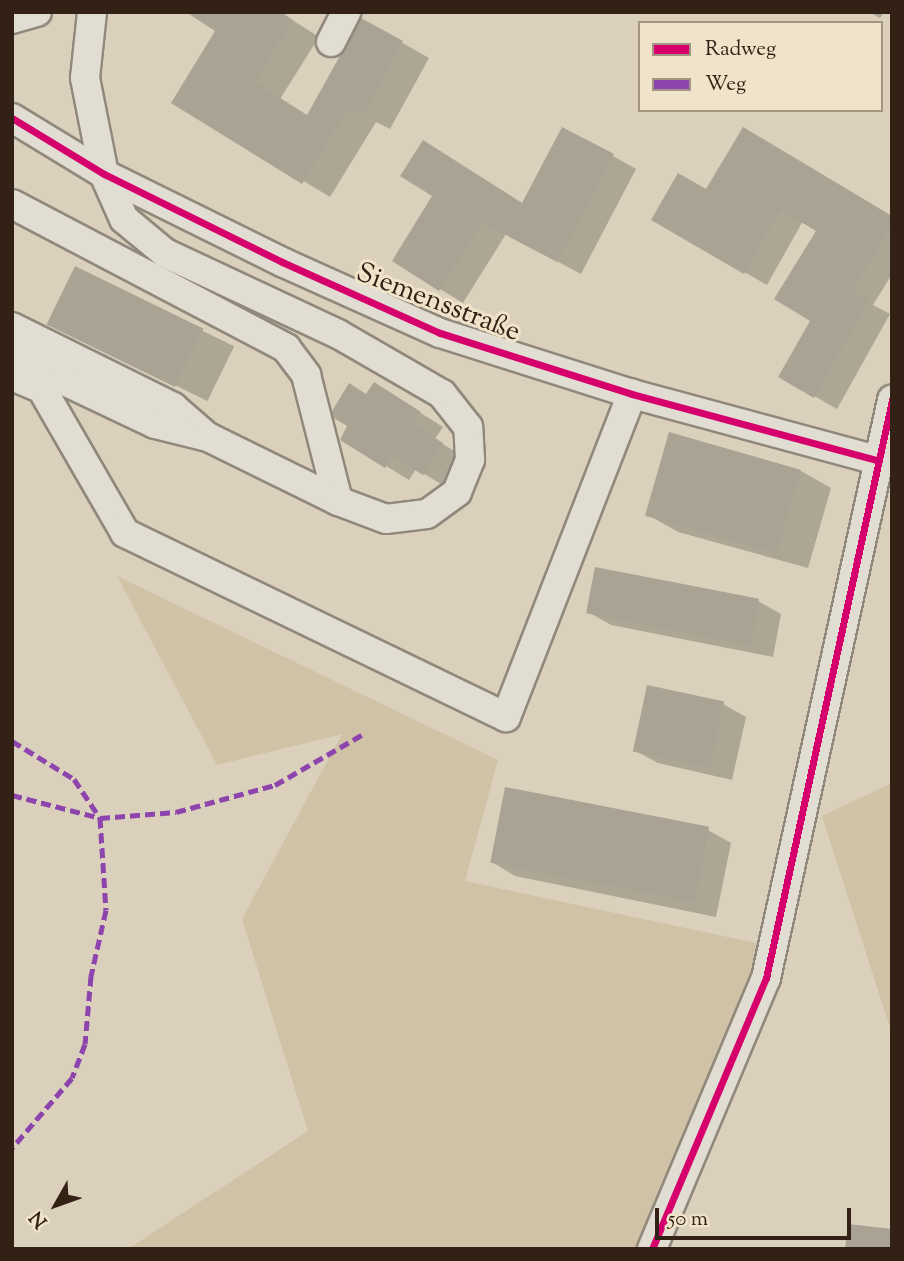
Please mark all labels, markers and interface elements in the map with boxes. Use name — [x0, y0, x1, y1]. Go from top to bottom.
legend — [638, 21, 883, 112]
text: Radweg — [705, 35, 776, 65]
text: Weg — [705, 70, 746, 100]
street label: Siemensstraße — [351, 256, 525, 350]
north arrow — [21, 1170, 91, 1240]
scale bar — [659, 1194, 855, 1238]
text: N — [24, 1204, 55, 1233]
text: 50 m — [668, 1205, 708, 1235]

